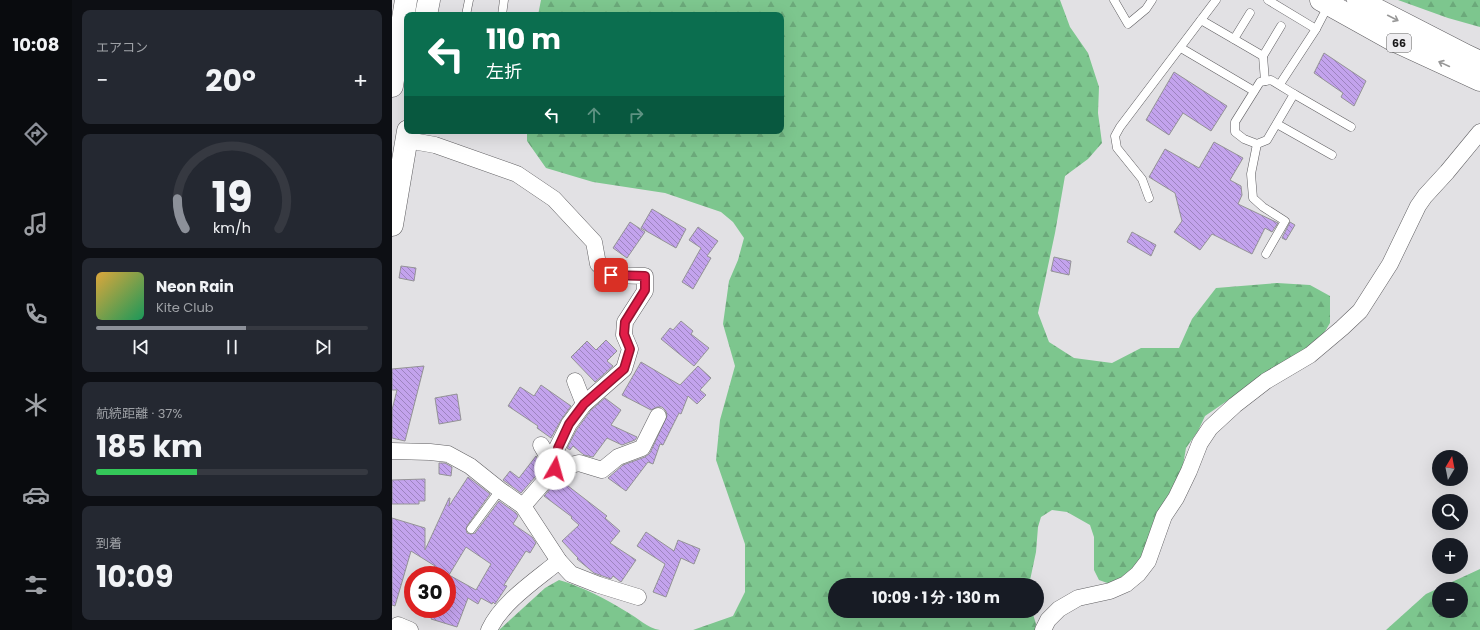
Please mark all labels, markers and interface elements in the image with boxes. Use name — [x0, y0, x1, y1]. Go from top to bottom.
one-way arrow — [1386, 15, 1398, 22]
text: 110 m — [486, 20, 561, 59]
icon: left — [420, 28, 472, 80]
text: 10:08 — [12, 32, 60, 57]
road number: 66 — [1387, 34, 1411, 52]
text: エアコン — [96, 38, 148, 57]
text: 20° — [205, 59, 256, 102]
text: 左折 — [486, 59, 522, 84]
one-way arrow — [1439, 60, 1451, 67]
text: − — [96, 65, 108, 96]
text: + — [353, 65, 368, 96]
icon: left — [541, 104, 563, 126]
icon: ahead — [583, 104, 605, 126]
icon: right — [625, 104, 647, 126]
icon: directions — [22, 120, 50, 148]
text: 19 — [211, 168, 253, 227]
icon: music — [22, 210, 50, 238]
text: km/h — [213, 218, 251, 238]
pin — [594, 258, 628, 292]
icon: arrive — [600, 264, 622, 286]
text: Neon Rain — [156, 276, 234, 297]
text: Kite Club — [156, 298, 214, 317]
icon: phone — [22, 300, 50, 328]
icon: previous — [130, 336, 152, 358]
icon: pause — [221, 336, 243, 358]
icon: next — [312, 336, 334, 358]
icon: climate — [22, 391, 50, 419]
text: 航続距離 · 37% — [96, 404, 182, 423]
text: 185 km — [96, 425, 203, 468]
position arrow — [534, 448, 576, 490]
north arrow — [1432, 450, 1468, 486]
map controls — [1432, 450, 1468, 618]
icon: car — [22, 481, 50, 509]
button: search — [1432, 494, 1468, 530]
text: 到着 — [96, 534, 122, 553]
button: + — [1432, 538, 1468, 574]
text: 10:09 — [96, 555, 173, 598]
speed limit sign: 30 — [404, 566, 456, 618]
icon: filters — [22, 571, 50, 599]
button: − — [1432, 582, 1468, 618]
text: 10:09 · 1 分 · 130 m — [872, 587, 1000, 608]

